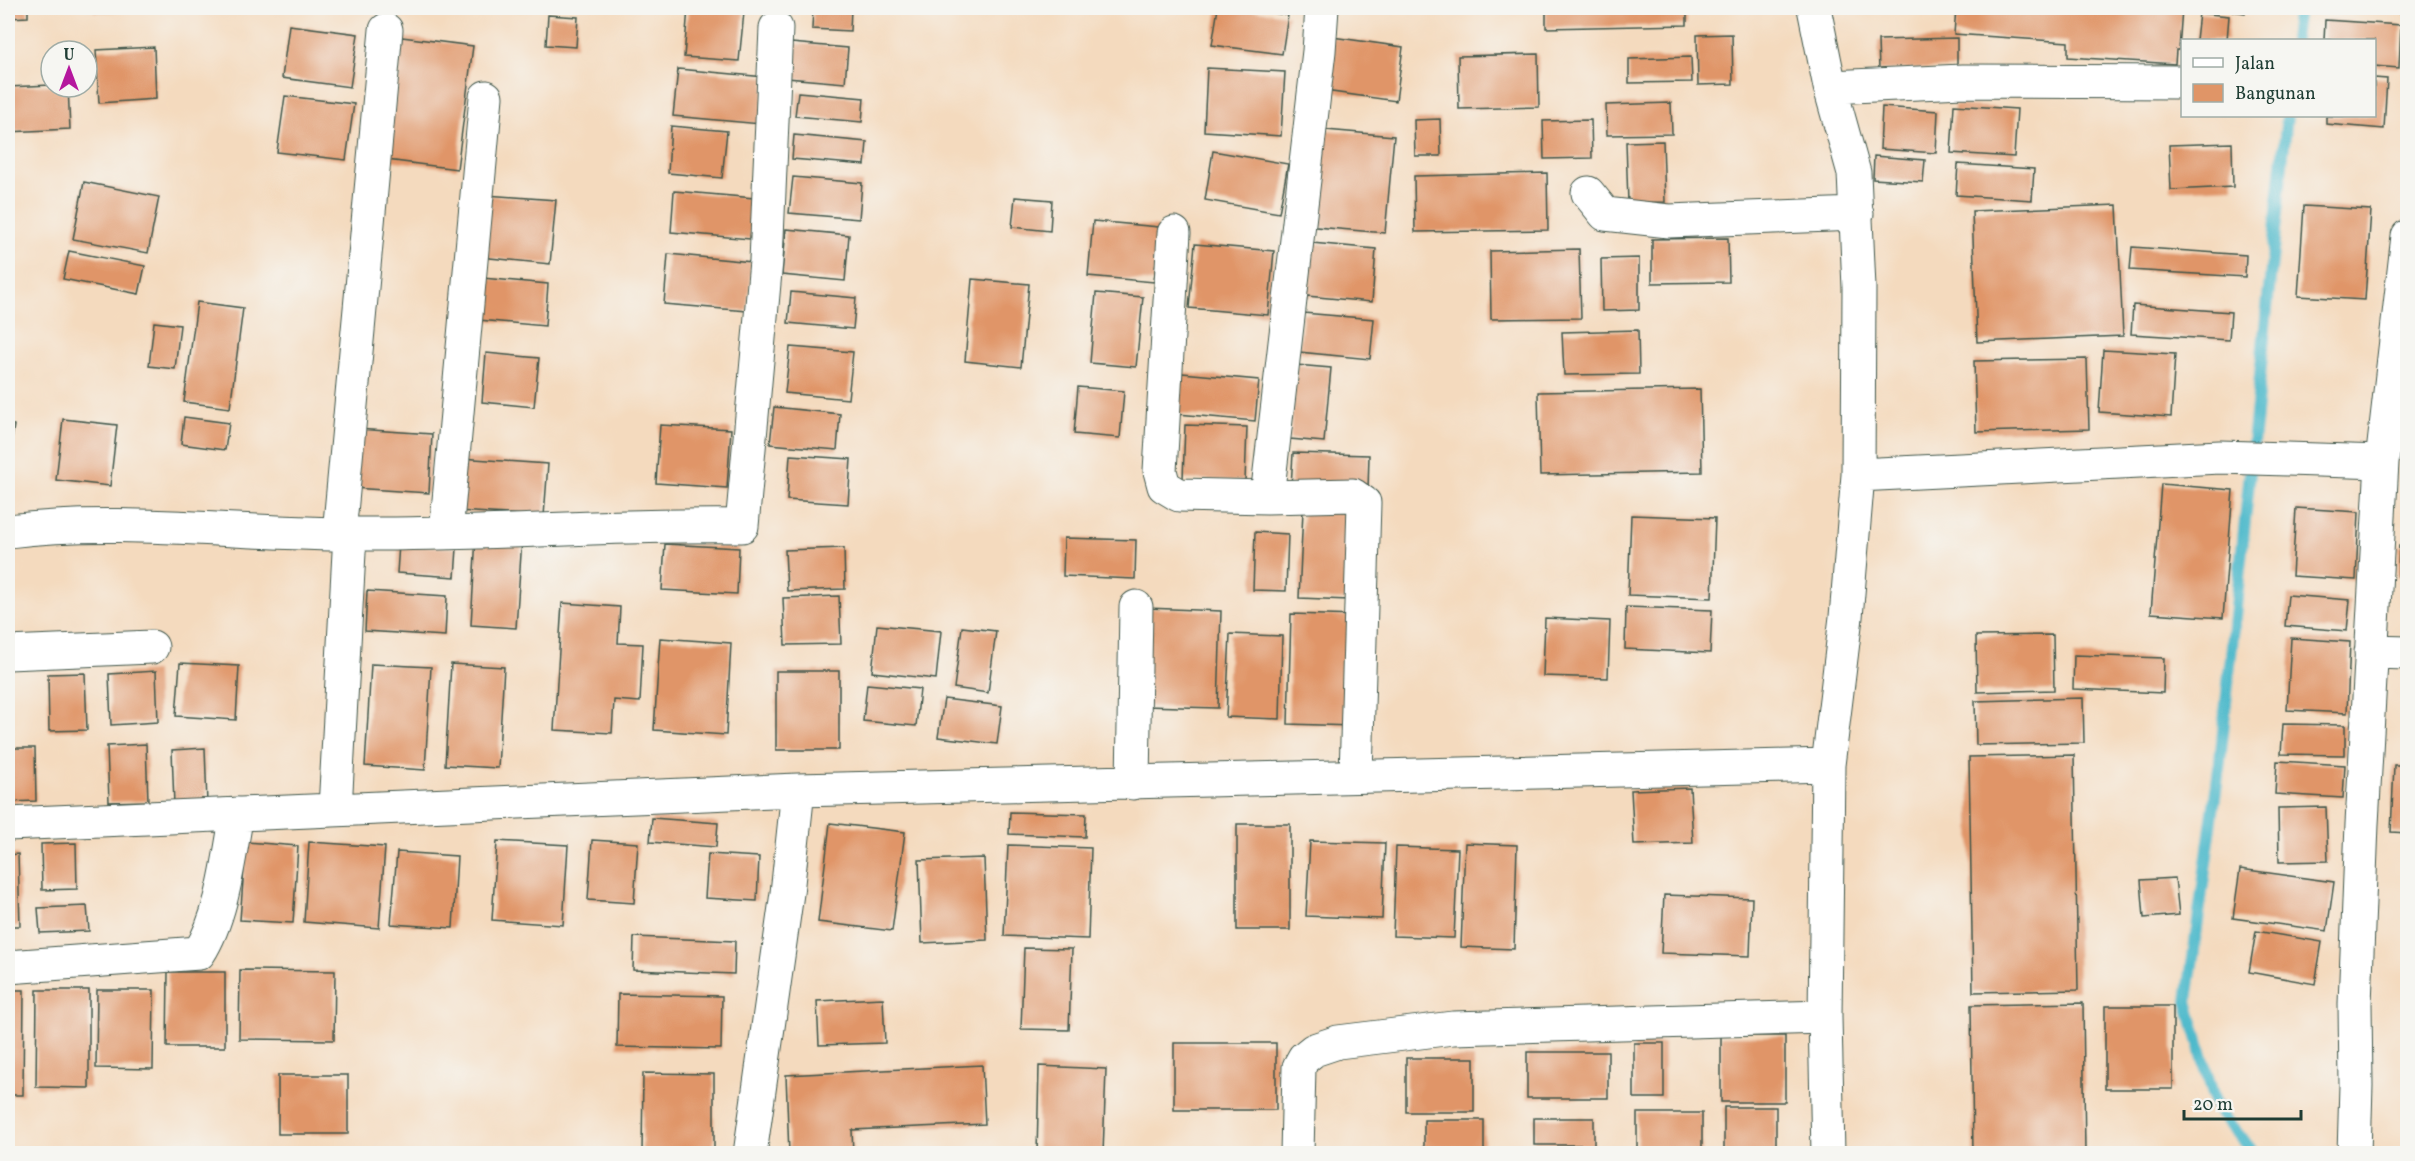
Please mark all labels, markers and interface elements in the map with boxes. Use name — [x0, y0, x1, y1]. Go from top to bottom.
north arrow — [39, 39, 99, 99]
legend — [2181, 39, 2376, 117]
text: U — [64, 45, 75, 67]
text: Jalan — [2235, 52, 2275, 77]
text: Bangunan — [2235, 82, 2316, 107]
scale bar — [2184, 1083, 2301, 1121]
text: 20 m — [2193, 1093, 2233, 1118]

